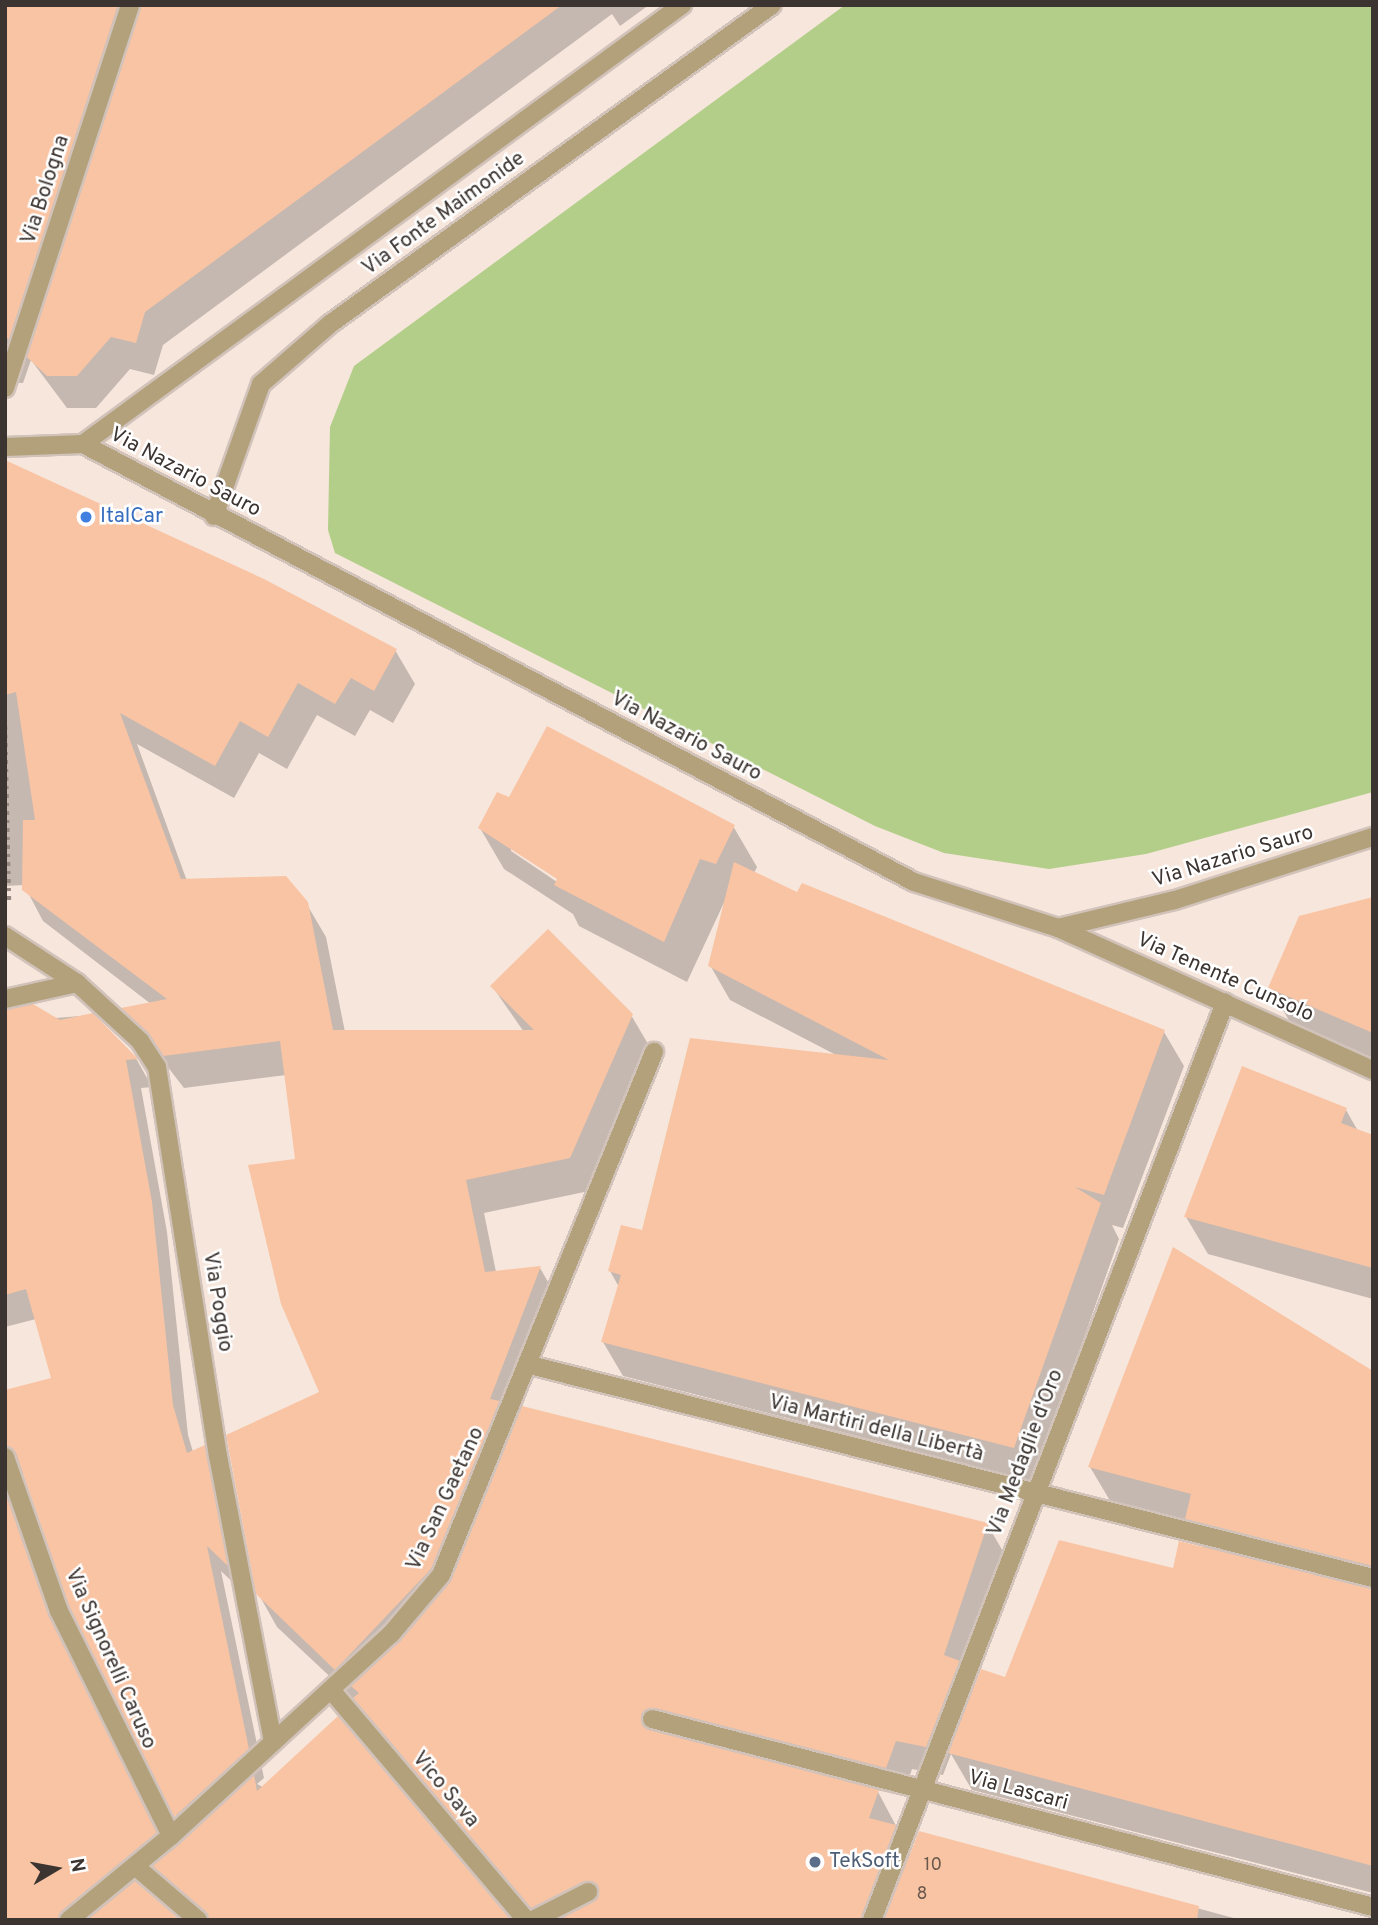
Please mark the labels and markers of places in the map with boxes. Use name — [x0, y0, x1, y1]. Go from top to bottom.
place label: ItalCar — [100, 504, 163, 530]
marker: ItalCar — [78, 509, 94, 525]
place label: TekSoft — [829, 1849, 900, 1875]
marker: TekSoft — [807, 1854, 823, 1870]

